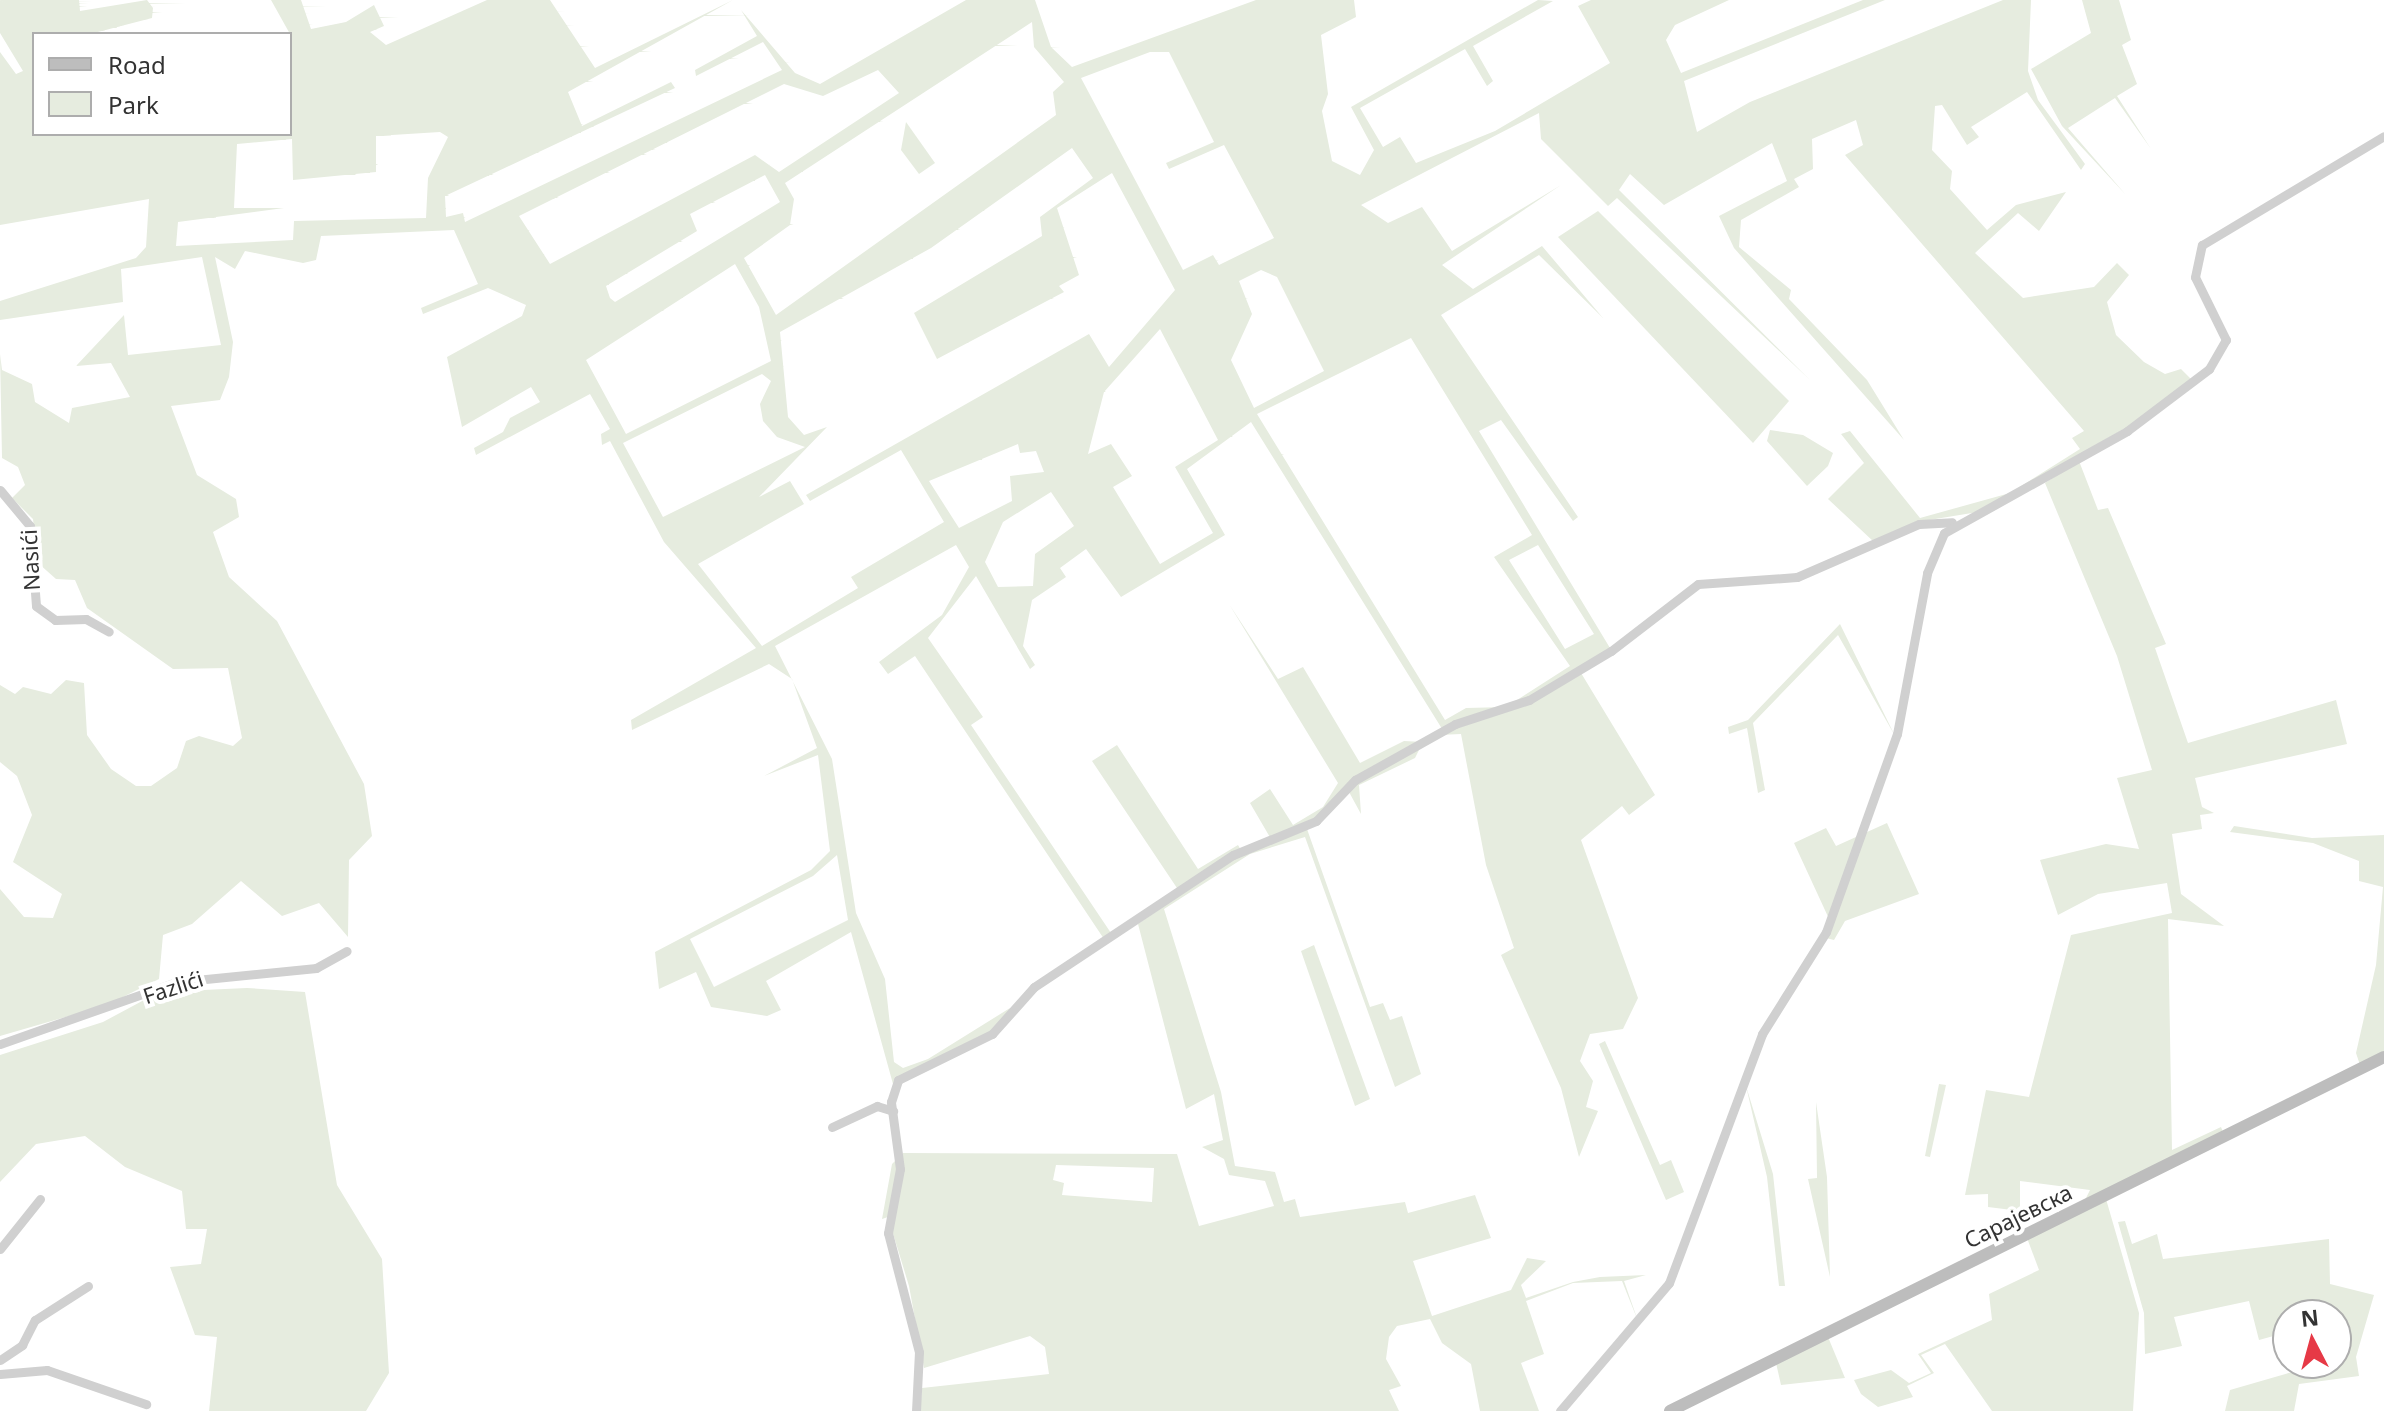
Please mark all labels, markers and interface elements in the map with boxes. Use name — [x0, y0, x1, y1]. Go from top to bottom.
legend — [32, 32, 292, 136]
text: Road — [108, 48, 166, 81]
text: Park — [108, 88, 159, 121]
street label: Nasići — [15, 529, 45, 591]
street label: Fazlići — [140, 965, 206, 1009]
street label: Сарајевска — [1960, 1179, 2076, 1253]
north arrow — [2272, 1299, 2352, 1379]
text: N — [2299, 1301, 2320, 1333]

